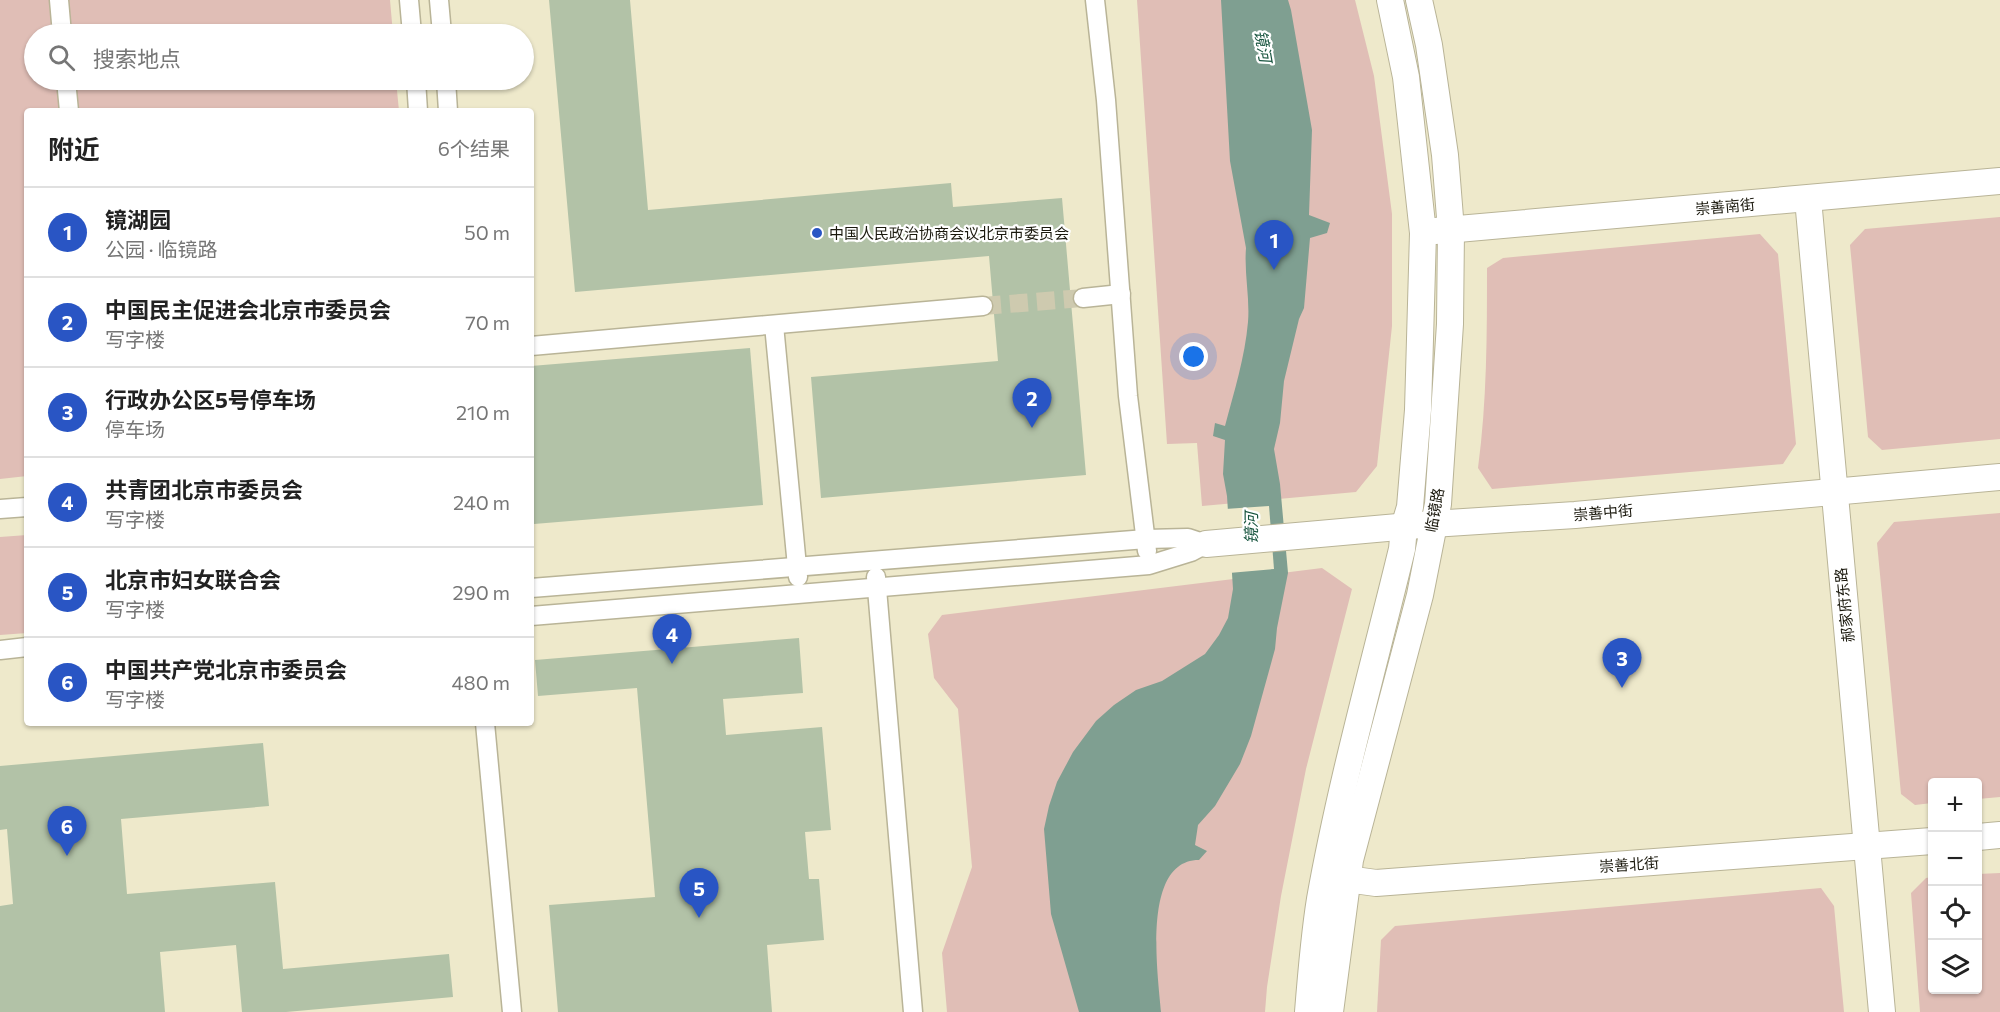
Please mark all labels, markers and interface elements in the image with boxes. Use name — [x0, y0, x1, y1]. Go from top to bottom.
search box — [24, 24, 534, 90]
water label: 镜河 — [1252, 29, 1277, 66]
icon: search — [45, 41, 78, 74]
text: 搜索地点 — [93, 45, 181, 72]
text: 附近 — [48, 133, 100, 164]
text: 6个结果 — [438, 136, 510, 160]
street label: 崇善南街 — [1694, 194, 1756, 218]
text: 镜湖园 — [105, 206, 171, 233]
text: 1 — [63, 220, 72, 244]
text: 50 m — [464, 220, 510, 244]
pin: 1 — [1254, 220, 1294, 270]
place label: 中国人民政治协商会议北京市委员会 — [829, 224, 1069, 242]
marker: 中国人民政治协商会议北京市委员会 — [810, 226, 824, 240]
text: 公园 · 临镜路 — [105, 237, 217, 261]
text: 中国民主促进会北京市委员会 — [105, 296, 391, 323]
text: 2 — [62, 310, 73, 334]
text: 70 m — [465, 310, 510, 334]
text: 写字楼 — [105, 327, 165, 351]
your location — [1179, 342, 1208, 371]
pin: 2 — [1012, 378, 1052, 428]
text: 行政办公区5号停车场 — [105, 386, 316, 413]
text: 3 — [62, 400, 73, 424]
text: 210 m — [456, 400, 510, 424]
text: 停车场 — [105, 417, 165, 441]
text: 共青团北京市委员会 — [105, 476, 303, 503]
street label: 临镜路 — [1421, 486, 1447, 534]
text: 4 — [61, 490, 74, 514]
text: 240 m — [453, 490, 510, 514]
street label: 崇善中街 — [1572, 500, 1634, 524]
text: 写字楼 — [105, 507, 165, 531]
water label: 镜河 — [1241, 509, 1260, 544]
text: 北京市妇女联合会 — [105, 566, 281, 593]
street label: 郝家府东路 — [1831, 567, 1857, 643]
text: 5 — [62, 580, 73, 604]
text: 290 m — [452, 580, 510, 604]
text: 写字楼 — [105, 597, 165, 621]
pin: 4 — [652, 614, 692, 664]
pin: 3 — [1602, 638, 1642, 688]
text: 中国共产党北京市委员会 — [105, 656, 347, 683]
text: 6 — [61, 670, 74, 694]
text: 480 m — [452, 670, 510, 694]
text: 写字楼 — [105, 687, 165, 711]
map controls — [1928, 778, 1982, 994]
button: + — [1928, 778, 1982, 832]
pin: 6 — [48, 806, 86, 856]
button: − — [1928, 832, 1982, 886]
street label: 崇善北街 — [1598, 853, 1660, 875]
pin: 5 — [680, 868, 718, 918]
button: locate — [1928, 886, 1982, 940]
button: layers — [1928, 940, 1982, 994]

